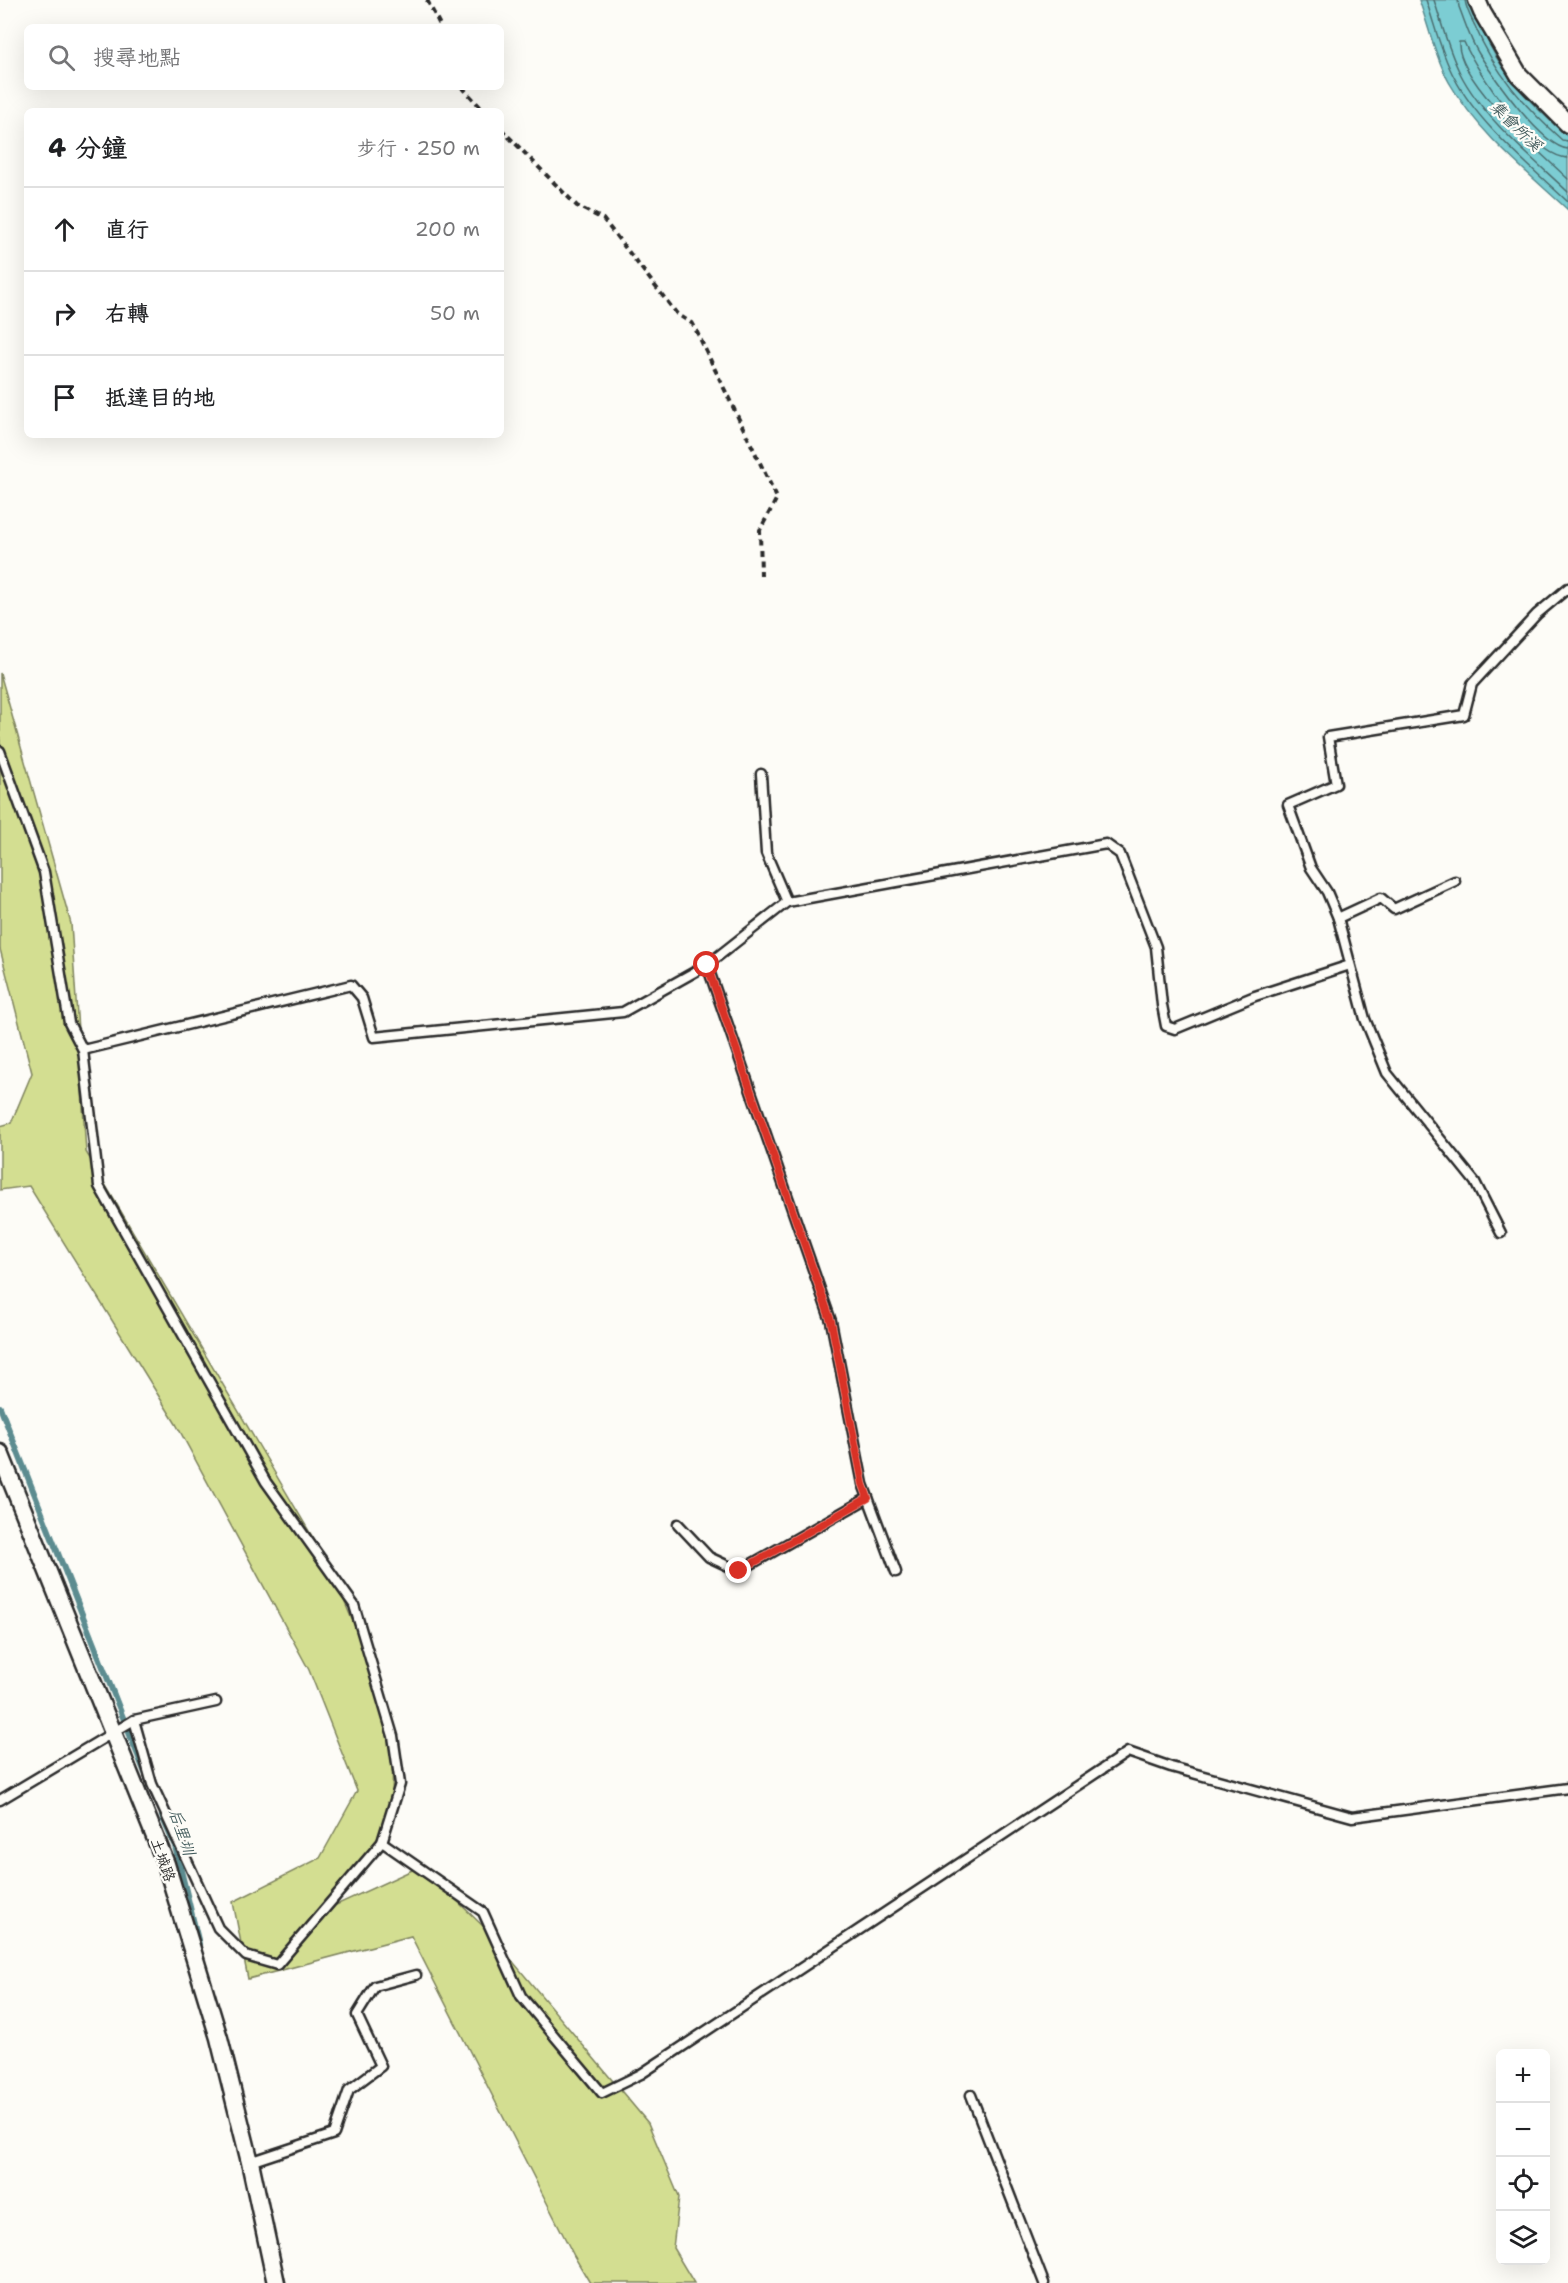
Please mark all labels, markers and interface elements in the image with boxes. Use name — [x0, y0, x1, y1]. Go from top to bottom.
search box — [24, 24, 504, 90]
icon: search — [45, 41, 78, 74]
text: 搜尋地點 — [93, 43, 181, 72]
water label: 集會所溪 — [1486, 96, 1547, 156]
text: 4 分鐘 — [48, 130, 127, 165]
text: 步行 · 250 m — [357, 135, 480, 161]
icon: ahead — [48, 213, 81, 246]
text: 直行 — [105, 215, 149, 244]
text: 200 m — [415, 216, 480, 242]
icon: right — [48, 297, 81, 330]
text: 右轉 — [105, 299, 149, 328]
text: 50 m — [430, 300, 480, 326]
icon: arrive — [48, 381, 81, 414]
text: 抵達目的地 — [105, 383, 215, 412]
route start — [693, 951, 719, 977]
route end — [725, 1557, 751, 1583]
water label: 后里圳 — [164, 1806, 200, 1860]
street label: 土城路 — [146, 1835, 180, 1885]
map controls — [1496, 2049, 1550, 2265]
button: + — [1496, 2049, 1550, 2103]
button: − — [1496, 2103, 1550, 2157]
button: locate — [1496, 2157, 1550, 2211]
button: layers — [1496, 2211, 1550, 2265]

